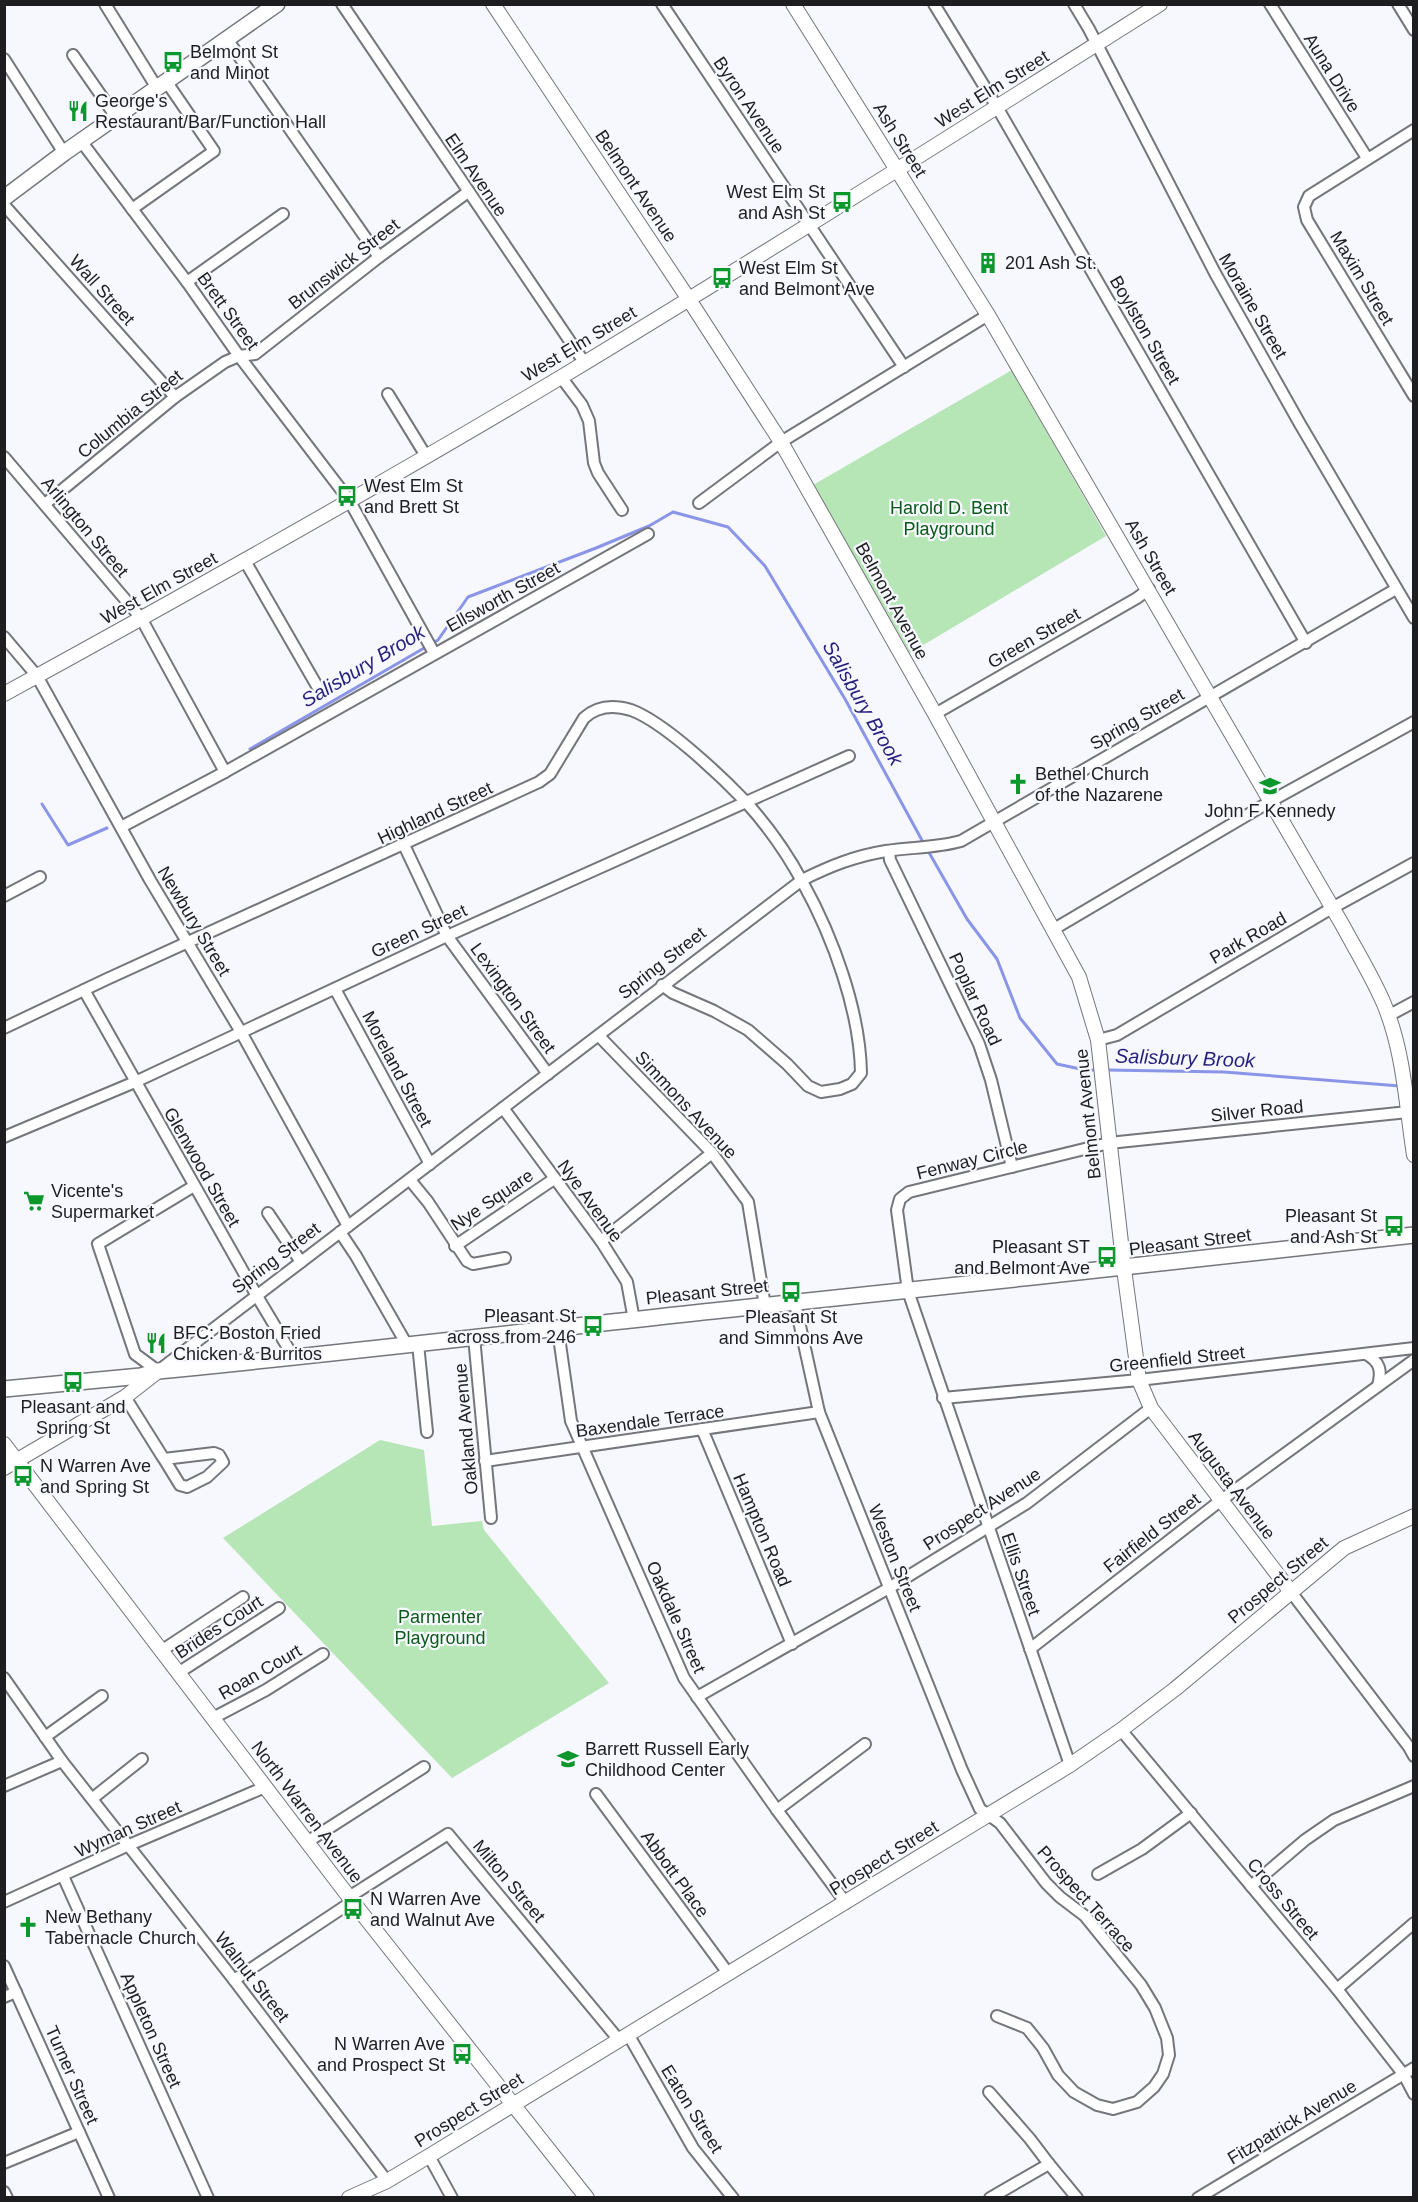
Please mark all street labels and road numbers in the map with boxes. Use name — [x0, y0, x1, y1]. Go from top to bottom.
street label: Auna Drive — [1300, 30, 1364, 116]
street label: West Elm Street — [932, 46, 1052, 132]
street label: Byron Avenue — [709, 53, 789, 157]
street label: Ash Street — [869, 99, 931, 181]
street label: Belmont Avenue — [591, 126, 681, 246]
street label: Elm Avenue — [441, 130, 511, 220]
street label: Brunswick Street — [285, 215, 403, 313]
street label: Maxim Street — [1326, 227, 1398, 329]
street label: Moraine Street — [1215, 250, 1291, 362]
street label: Wall Street — [65, 251, 139, 329]
street label: Brett Street — [193, 268, 263, 354]
street label: Boylston Street — [1106, 272, 1184, 388]
street label: West Elm Street — [518, 302, 640, 386]
street label: Columbia Street — [74, 366, 186, 462]
street label: Arlington Street — [37, 473, 133, 581]
street label: Ash Street — [1121, 516, 1181, 598]
street label: Belmont Avenue — [852, 539, 932, 663]
street label: West Elm Street — [97, 548, 221, 628]
street label: Ellsworth Street — [443, 558, 563, 636]
street label: Green Street — [984, 604, 1084, 672]
street label: Spring Street — [1087, 684, 1187, 754]
street label: Highland Street — [375, 778, 495, 848]
street label: Newbury Street — [153, 863, 235, 979]
street label: Green Street — [368, 900, 470, 962]
street label: Park Road — [1206, 908, 1290, 968]
street label: Spring Street — [614, 923, 710, 1003]
street label: Lexington Street — [466, 939, 560, 1057]
street label: Poplar Road — [945, 949, 1005, 1049]
street label: Moreland Street — [358, 1008, 436, 1130]
street label: Simmons Avenue — [631, 1047, 741, 1163]
street label: Belmont Avenue — [1071, 1048, 1105, 1180]
street label: Silver Road — [1210, 1096, 1304, 1126]
street label: Glenwood Street — [160, 1104, 244, 1230]
street label: Fenway Circle — [914, 1137, 1030, 1183]
street label: Nye Avenue — [553, 1156, 627, 1246]
street label: Nye Square — [447, 1165, 537, 1235]
street label: Spring Street — [228, 1218, 324, 1298]
street label: Pleasant Street — [1128, 1225, 1252, 1259]
street label: Pleasant Street — [645, 1276, 769, 1308]
street label: Greenfield Street — [1108, 1342, 1246, 1376]
street label: Oakland Avenue — [450, 1362, 482, 1496]
street label: Baxendale Terrace — [574, 1401, 726, 1441]
street label: Augusta Avenue — [1185, 1427, 1279, 1543]
street label: Prospect Avenue — [920, 1464, 1044, 1554]
street label: Hampton Road — [729, 1470, 795, 1590]
street label: Fairfield Street — [1100, 1489, 1204, 1577]
street label: Weston Street — [864, 1502, 926, 1614]
street label: Ellis Street — [998, 1530, 1044, 1618]
street label: Prospect Street — [1224, 1532, 1332, 1628]
street label: Oakdale Street — [642, 1558, 710, 1676]
street label: Brides Court — [172, 1591, 266, 1663]
street label: Roan Court — [215, 1640, 305, 1704]
street label: North Warren Avenue — [247, 1737, 367, 1887]
street label: Wyman Street — [72, 1797, 184, 1861]
street label: Prospect Street — [826, 1817, 942, 1899]
street label: Abbott Place — [637, 1827, 713, 1921]
street label: Milton Street — [469, 1836, 549, 1926]
street label: Prospect Terrace — [1033, 1842, 1139, 1956]
street label: Cross Street — [1243, 1854, 1323, 1944]
street label: Walnut Street — [211, 1928, 293, 2026]
street label: Appleton Street — [117, 1969, 185, 2091]
street label: Turner Street — [41, 2023, 103, 2127]
street label: Eaton Street — [657, 2061, 727, 2157]
street label: Prospect Street — [411, 2069, 527, 2151]
street label: Fitzpatrick Avenue — [1224, 2076, 1360, 2168]

